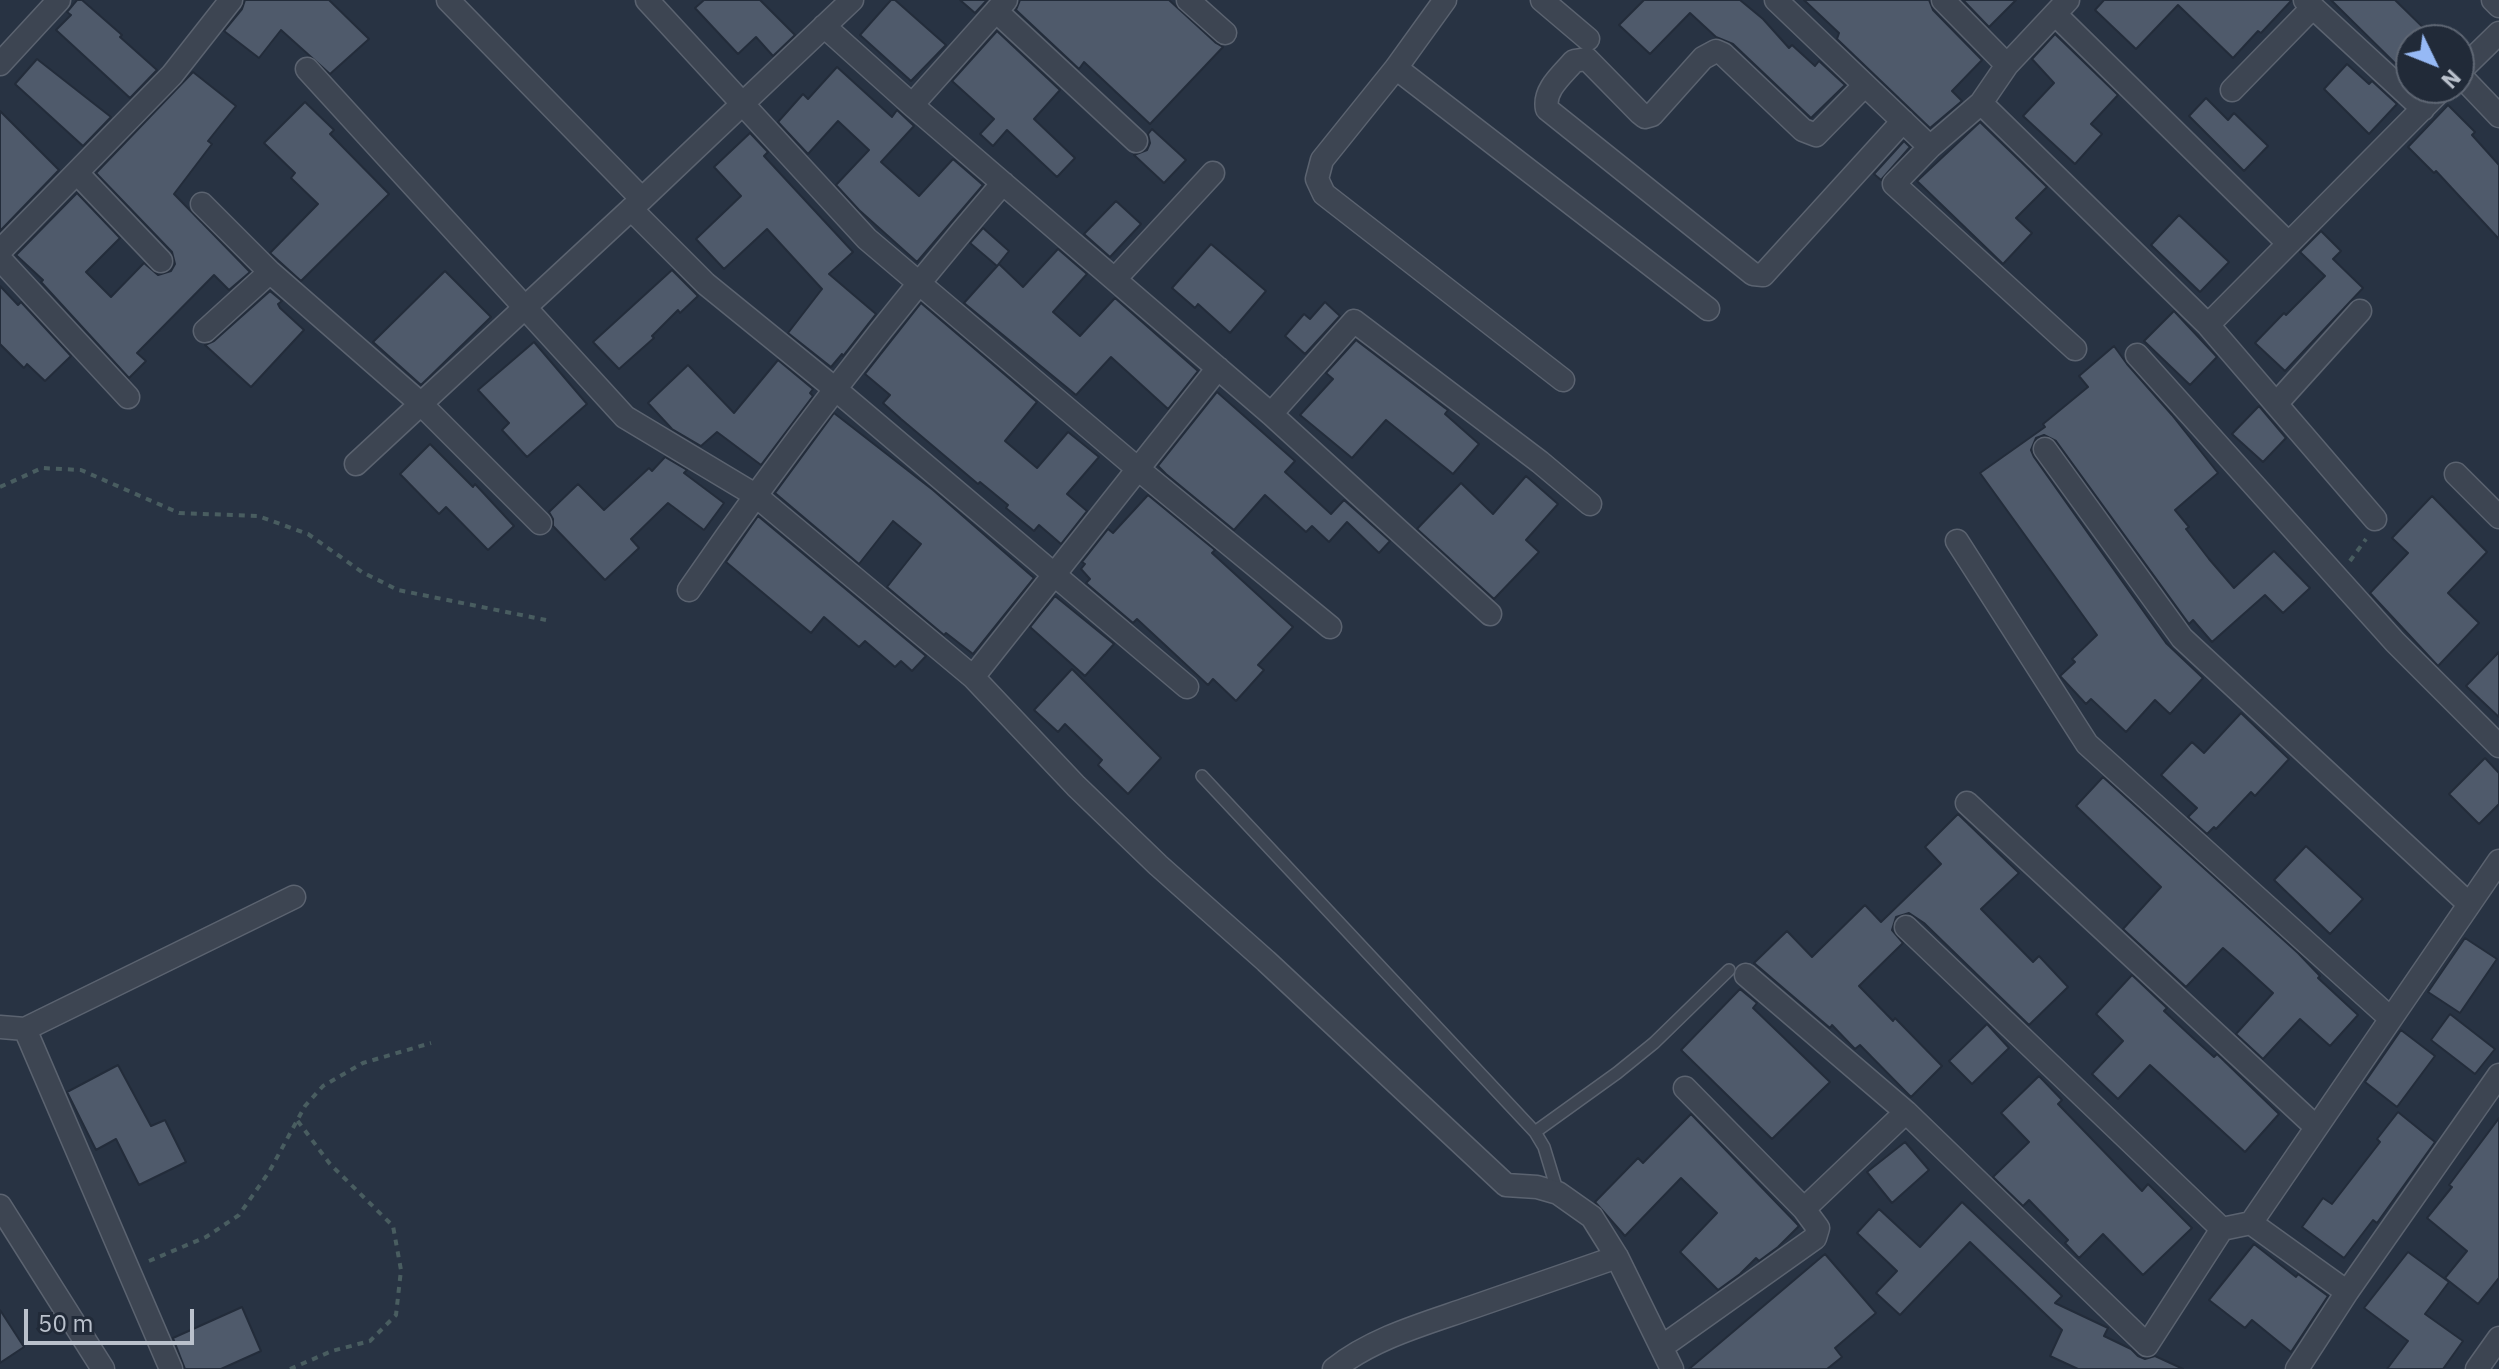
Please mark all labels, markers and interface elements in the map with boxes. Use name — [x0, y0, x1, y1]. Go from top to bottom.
north arrow — [2395, 24, 2475, 104]
text: N — [2435, 64, 2467, 95]
scale bar — [28, 1293, 198, 1343]
text: 50 m — [38, 1307, 93, 1339]

